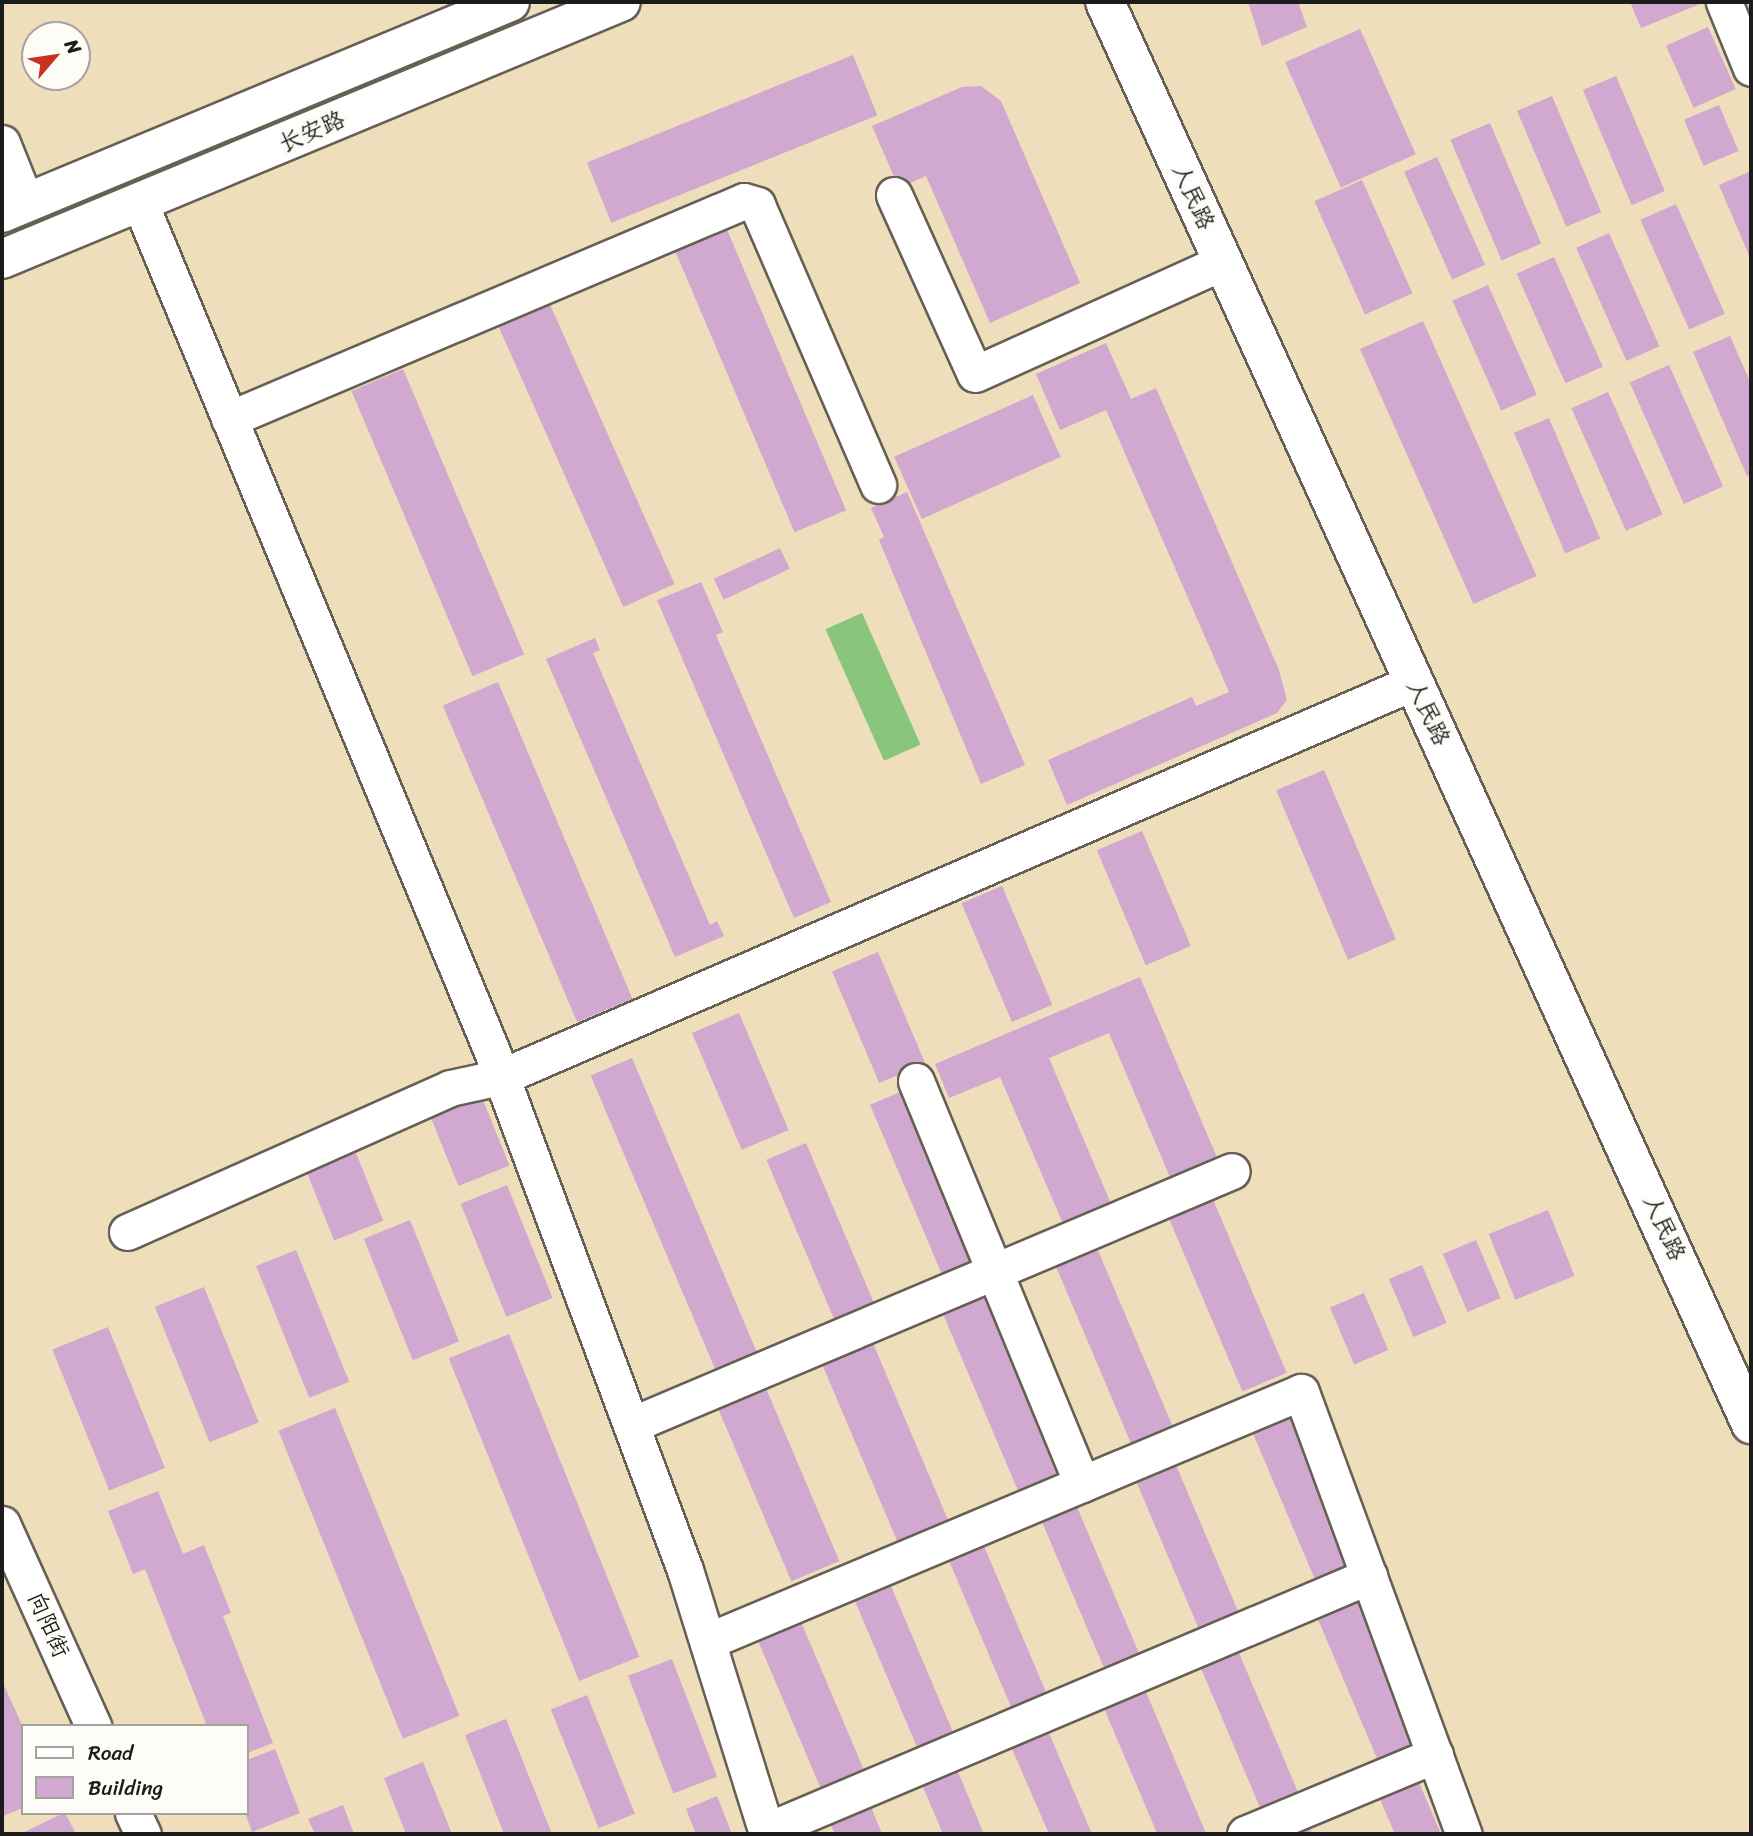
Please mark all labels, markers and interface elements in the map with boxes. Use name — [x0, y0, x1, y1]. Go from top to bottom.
north arrow — [21, 21, 91, 91]
text: N — [55, 33, 91, 60]
street label: 长安路 — [275, 106, 349, 158]
street label: 人民路 — [1166, 160, 1220, 234]
street label: 人民路 — [1401, 676, 1455, 750]
street label: 人民路 — [1637, 1191, 1691, 1265]
street label: 向阳街 — [21, 1588, 75, 1662]
legend — [21, 1724, 248, 1815]
text: Road — [88, 1734, 133, 1772]
text: Building — [88, 1769, 163, 1807]

